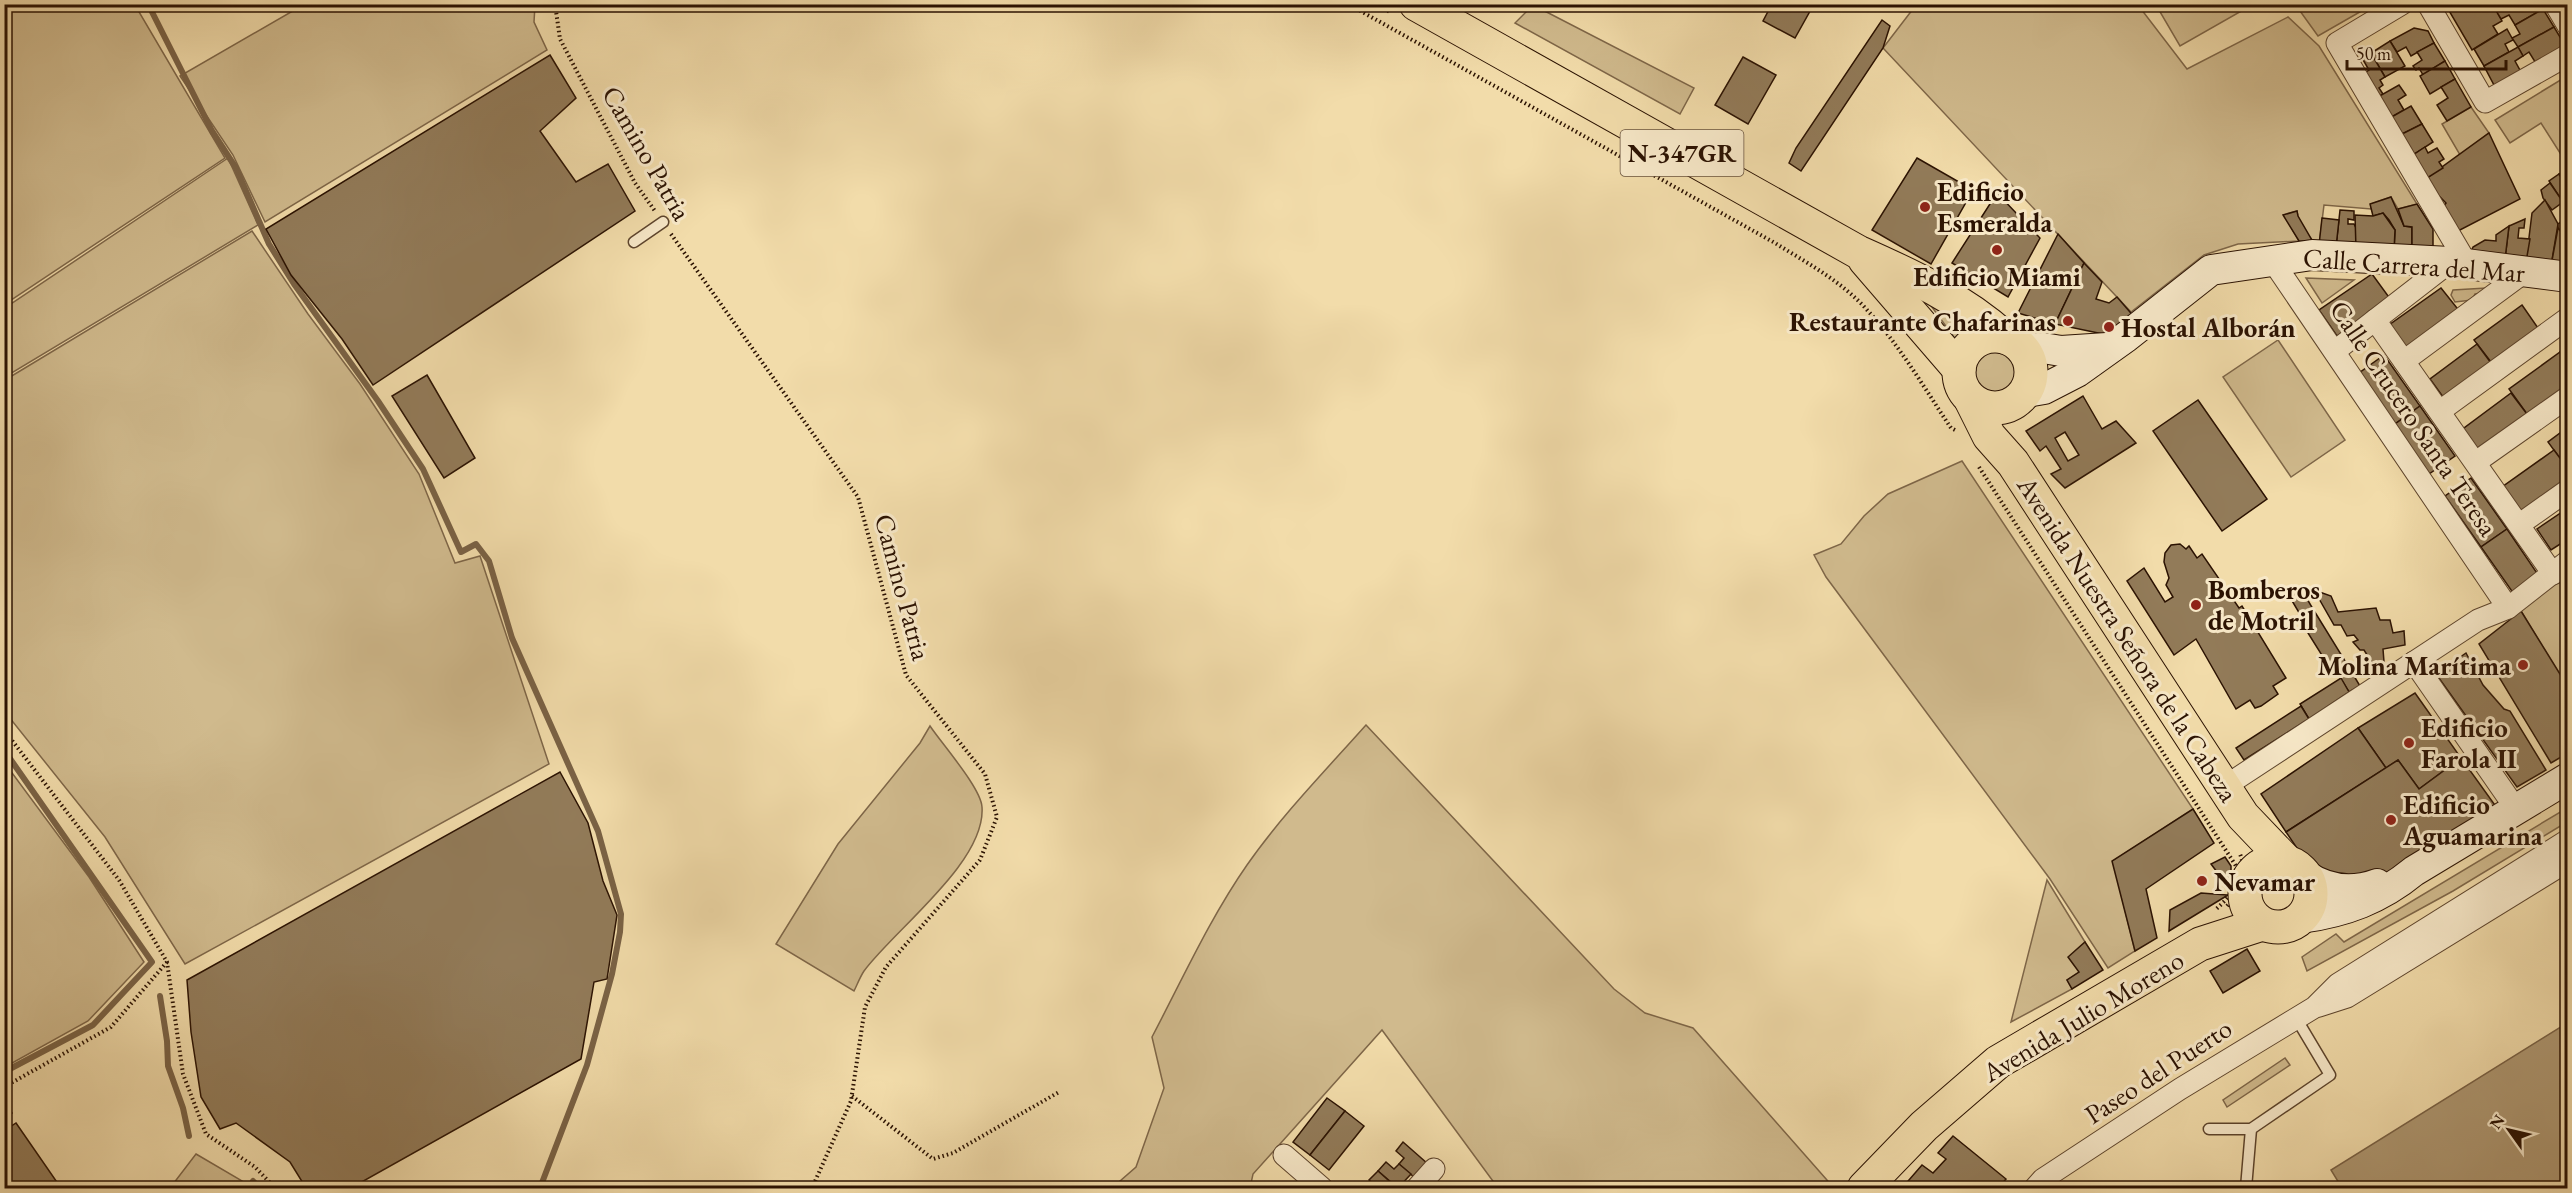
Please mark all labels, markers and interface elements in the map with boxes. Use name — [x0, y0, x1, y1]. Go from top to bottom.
scale bar — [2347, 33, 2506, 71]
text: 50 m — [2356, 42, 2391, 65]
street label: Camino Patria — [594, 79, 700, 227]
road number: N-347GR — [1620, 130, 1744, 176]
place label: Edificio Esmeralda — [1937, 174, 2052, 240]
marker: Edificio Esmeralda — [1918, 200, 1932, 214]
street label: Calle Carrera del Mar — [2302, 240, 2526, 290]
marker: Edificio Miami — [1990, 243, 2004, 257]
place label: Edificio Miami — [1913, 259, 2081, 294]
street label: Calle Crucero Santa Teresa — [2322, 293, 2506, 543]
place label: Restaurante Chafarinas — [1789, 304, 2056, 339]
place label: Hostal Alborán — [2121, 310, 2296, 345]
marker: Restaurante Chafarinas — [2061, 314, 2075, 328]
marker: Hostal Alborán — [2102, 320, 2116, 334]
street label: Avenida Nuestra Señora de la Cabeza — [2009, 469, 2247, 809]
street label: Camino Patria — [867, 510, 939, 664]
place label: Bomberos de Motril — [2208, 572, 2320, 638]
marker: Bomberos de Motril — [2189, 598, 2203, 612]
place label: Molina Marítima — [2318, 648, 2511, 683]
marker: Molina Marítima — [2516, 658, 2530, 672]
place label: Edificio Farola II — [2421, 710, 2517, 776]
marker: Edificio Farola II — [2402, 736, 2416, 750]
place label: Edificio Aguamarina — [2402, 787, 2543, 853]
marker: Edificio Aguamarina — [2384, 813, 2398, 827]
place label: Nevamar — [2214, 864, 2316, 899]
marker: Nevamar — [2195, 874, 2209, 888]
street label: Avenida Julio Moreno — [1975, 942, 2190, 1090]
street label: Paseo del Puerto — [2078, 1010, 2238, 1132]
north arrow — [2479, 1100, 2539, 1160]
text: N — [2485, 1111, 2509, 1133]

